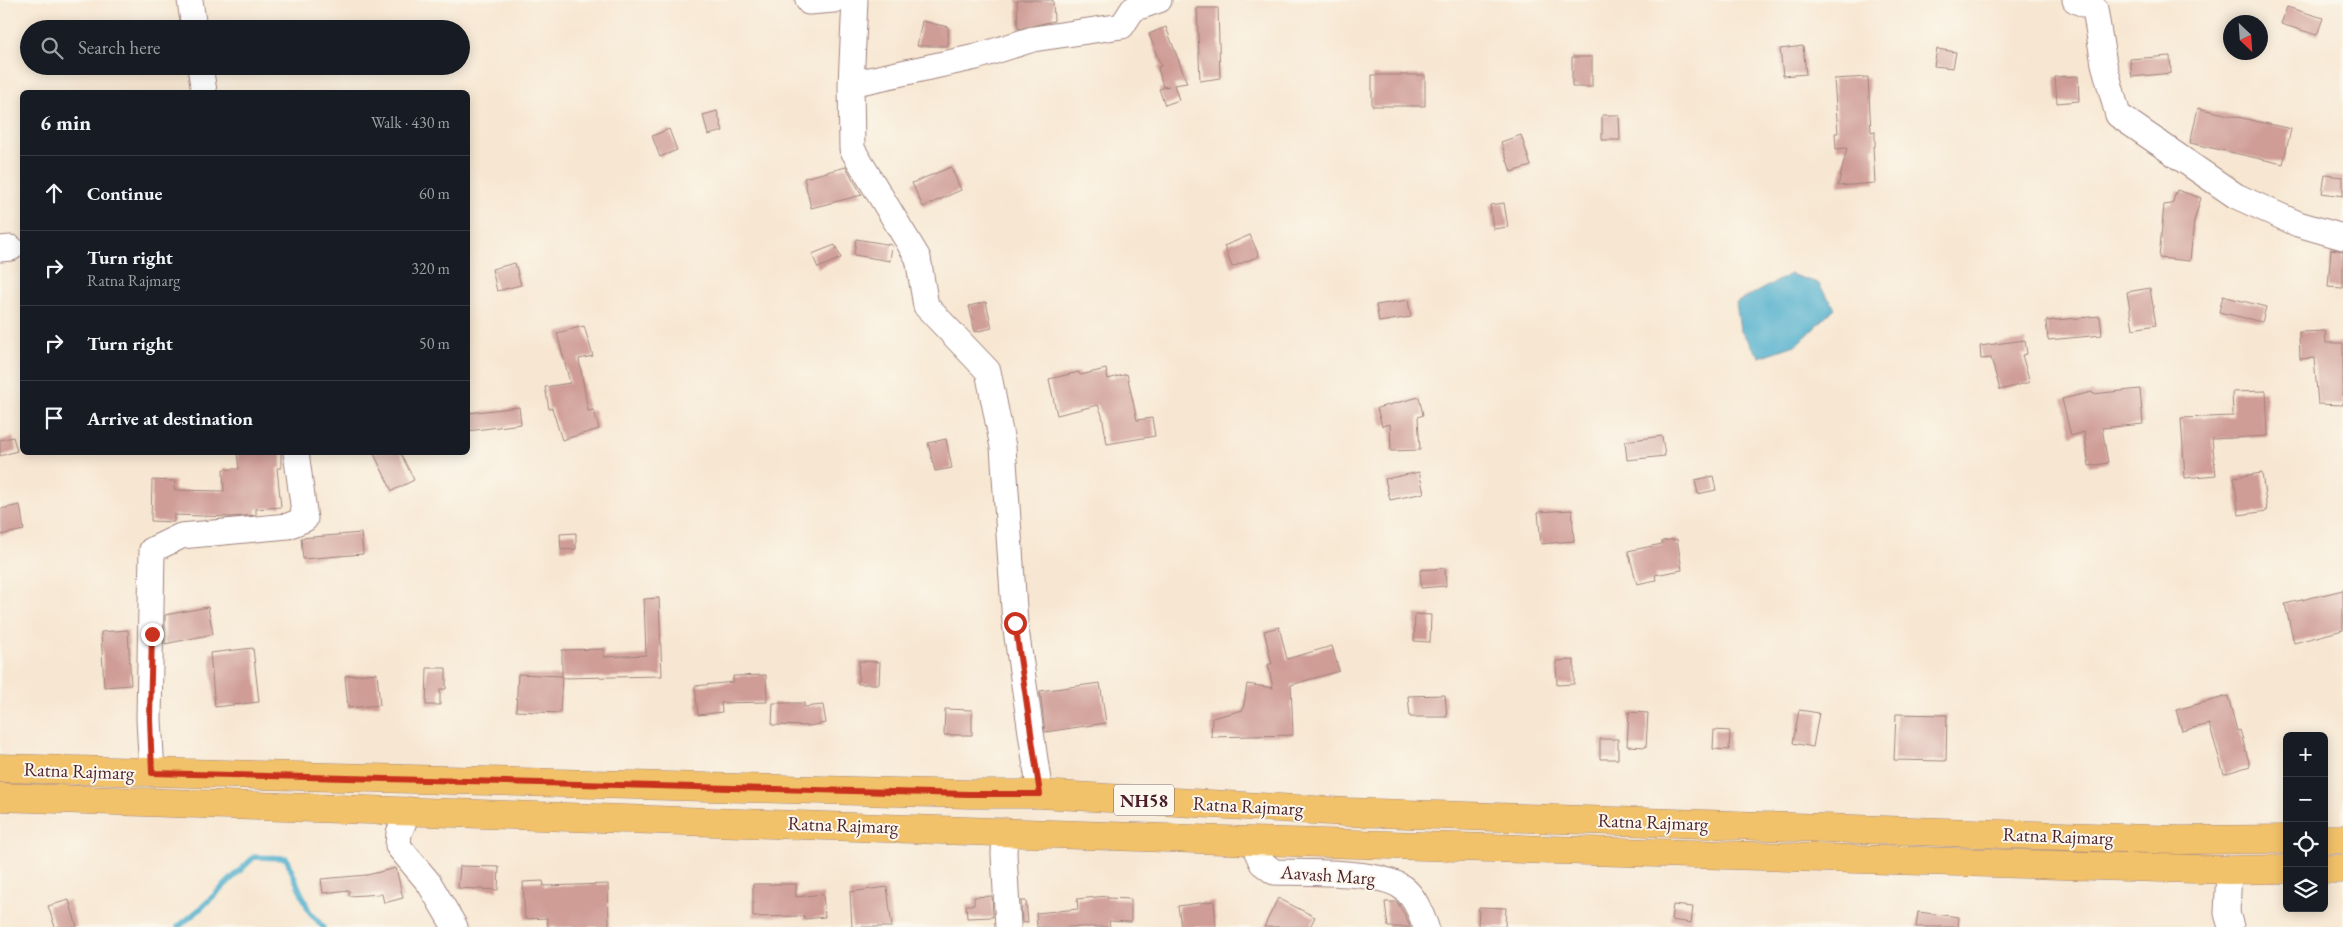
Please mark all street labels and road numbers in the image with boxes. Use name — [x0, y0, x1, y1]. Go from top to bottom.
street label: Ratna Rajmarg — [23, 757, 135, 785]
road number: NH58 — [1114, 784, 1174, 816]
street label: Ratna Rajmarg — [1192, 791, 1305, 821]
street label: Ratna Rajmarg — [1597, 808, 1709, 836]
street label: Ratna Rajmarg — [787, 811, 899, 839]
street label: Ratna Rajmarg — [2002, 822, 2114, 850]
street label: Aavash Marg — [1279, 859, 1377, 891]

